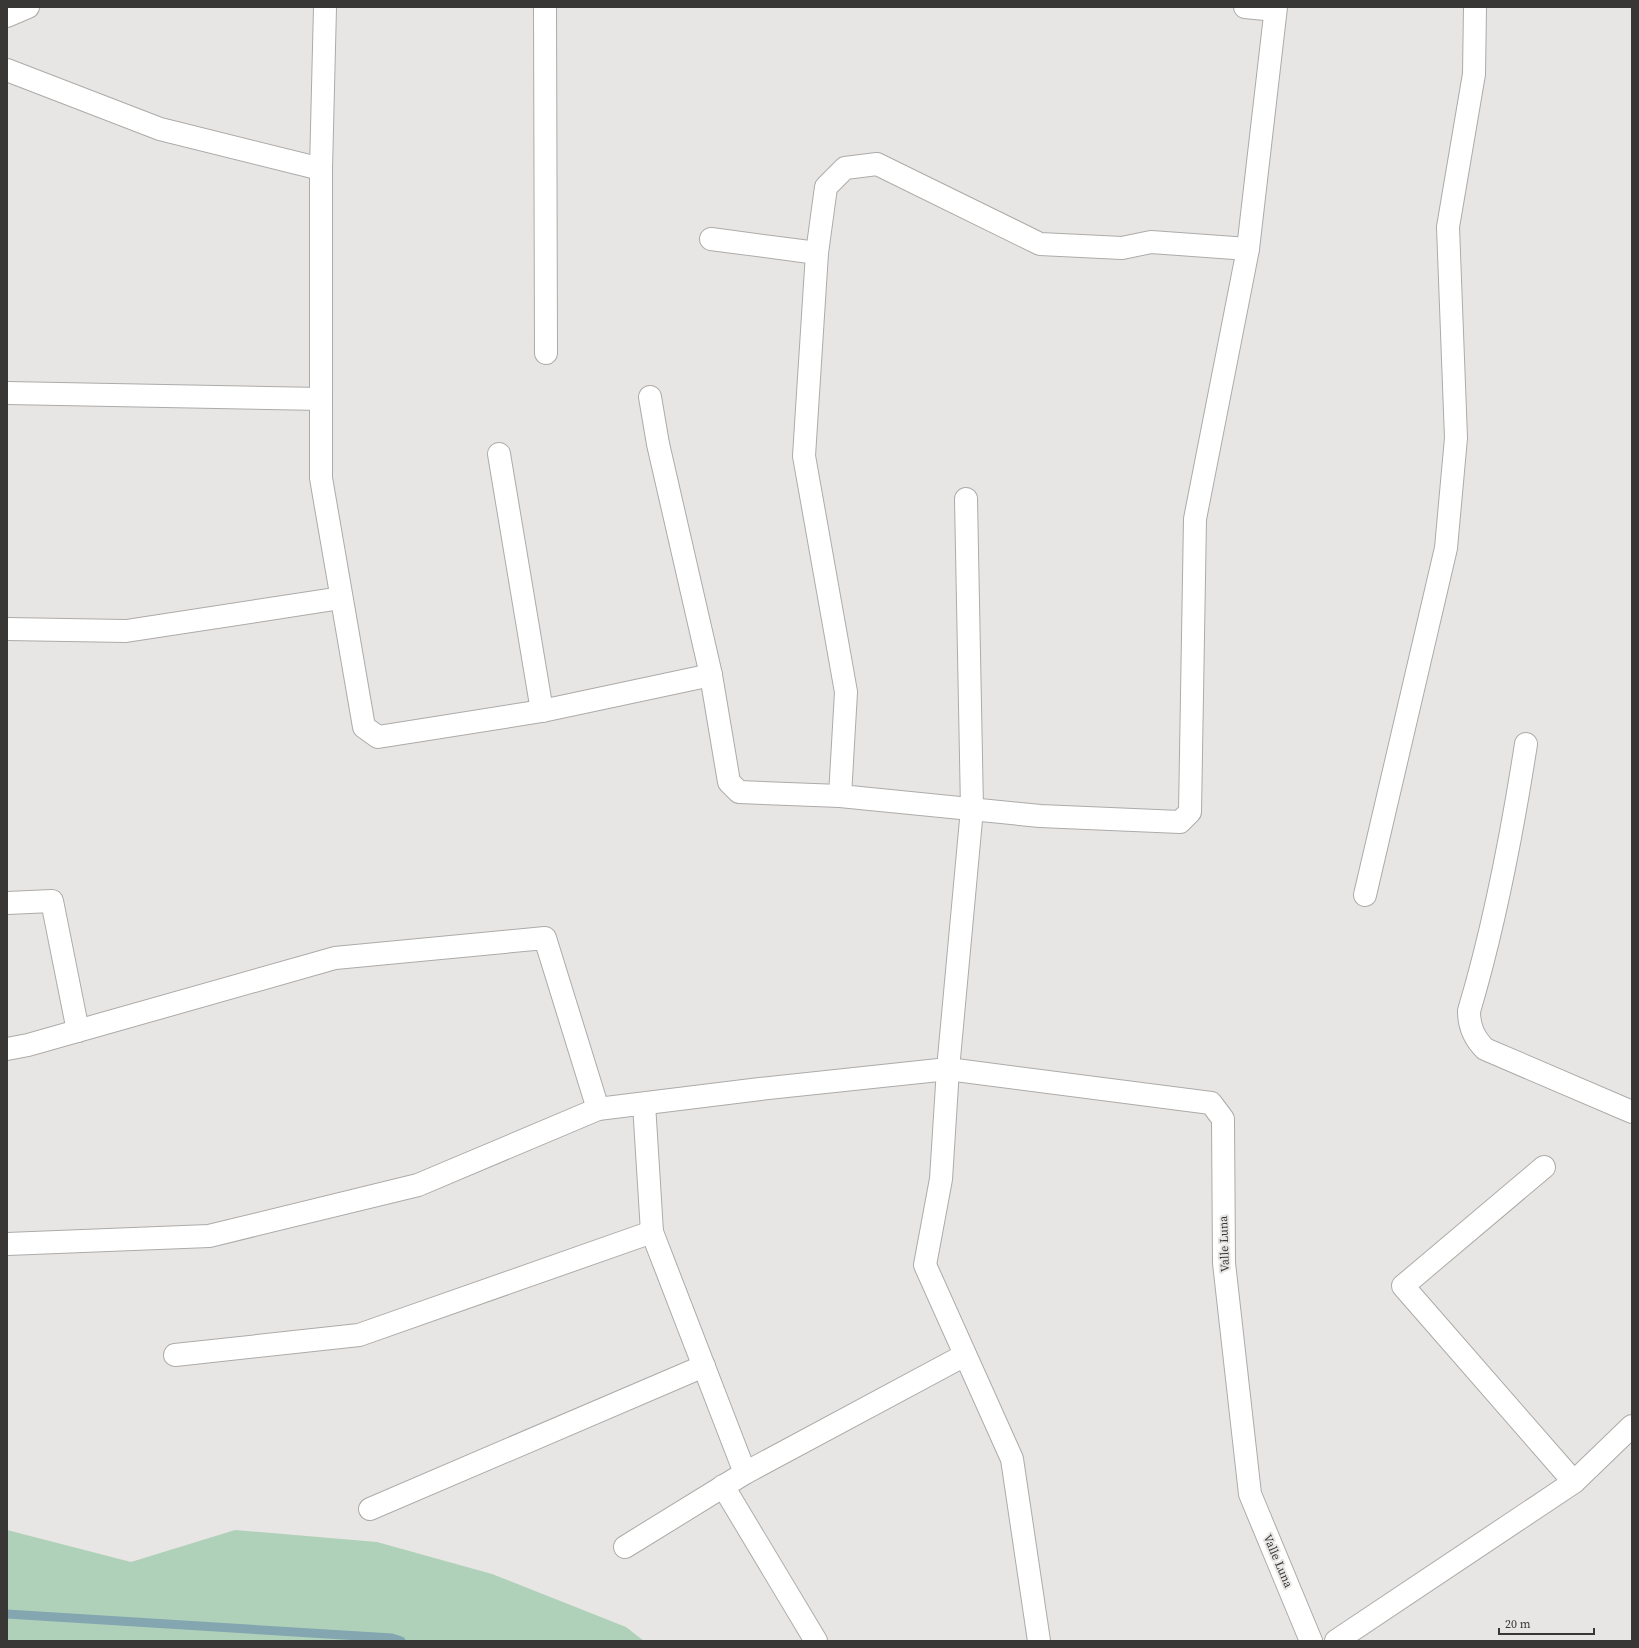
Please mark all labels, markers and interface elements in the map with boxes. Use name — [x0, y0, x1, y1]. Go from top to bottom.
street label: Valle Luna — [1215, 1215, 1233, 1273]
street label: Valle Luna — [1260, 1532, 1297, 1591]
scale bar — [1499, 1610, 1594, 1636]
text: 20 m — [1505, 1616, 1531, 1632]

